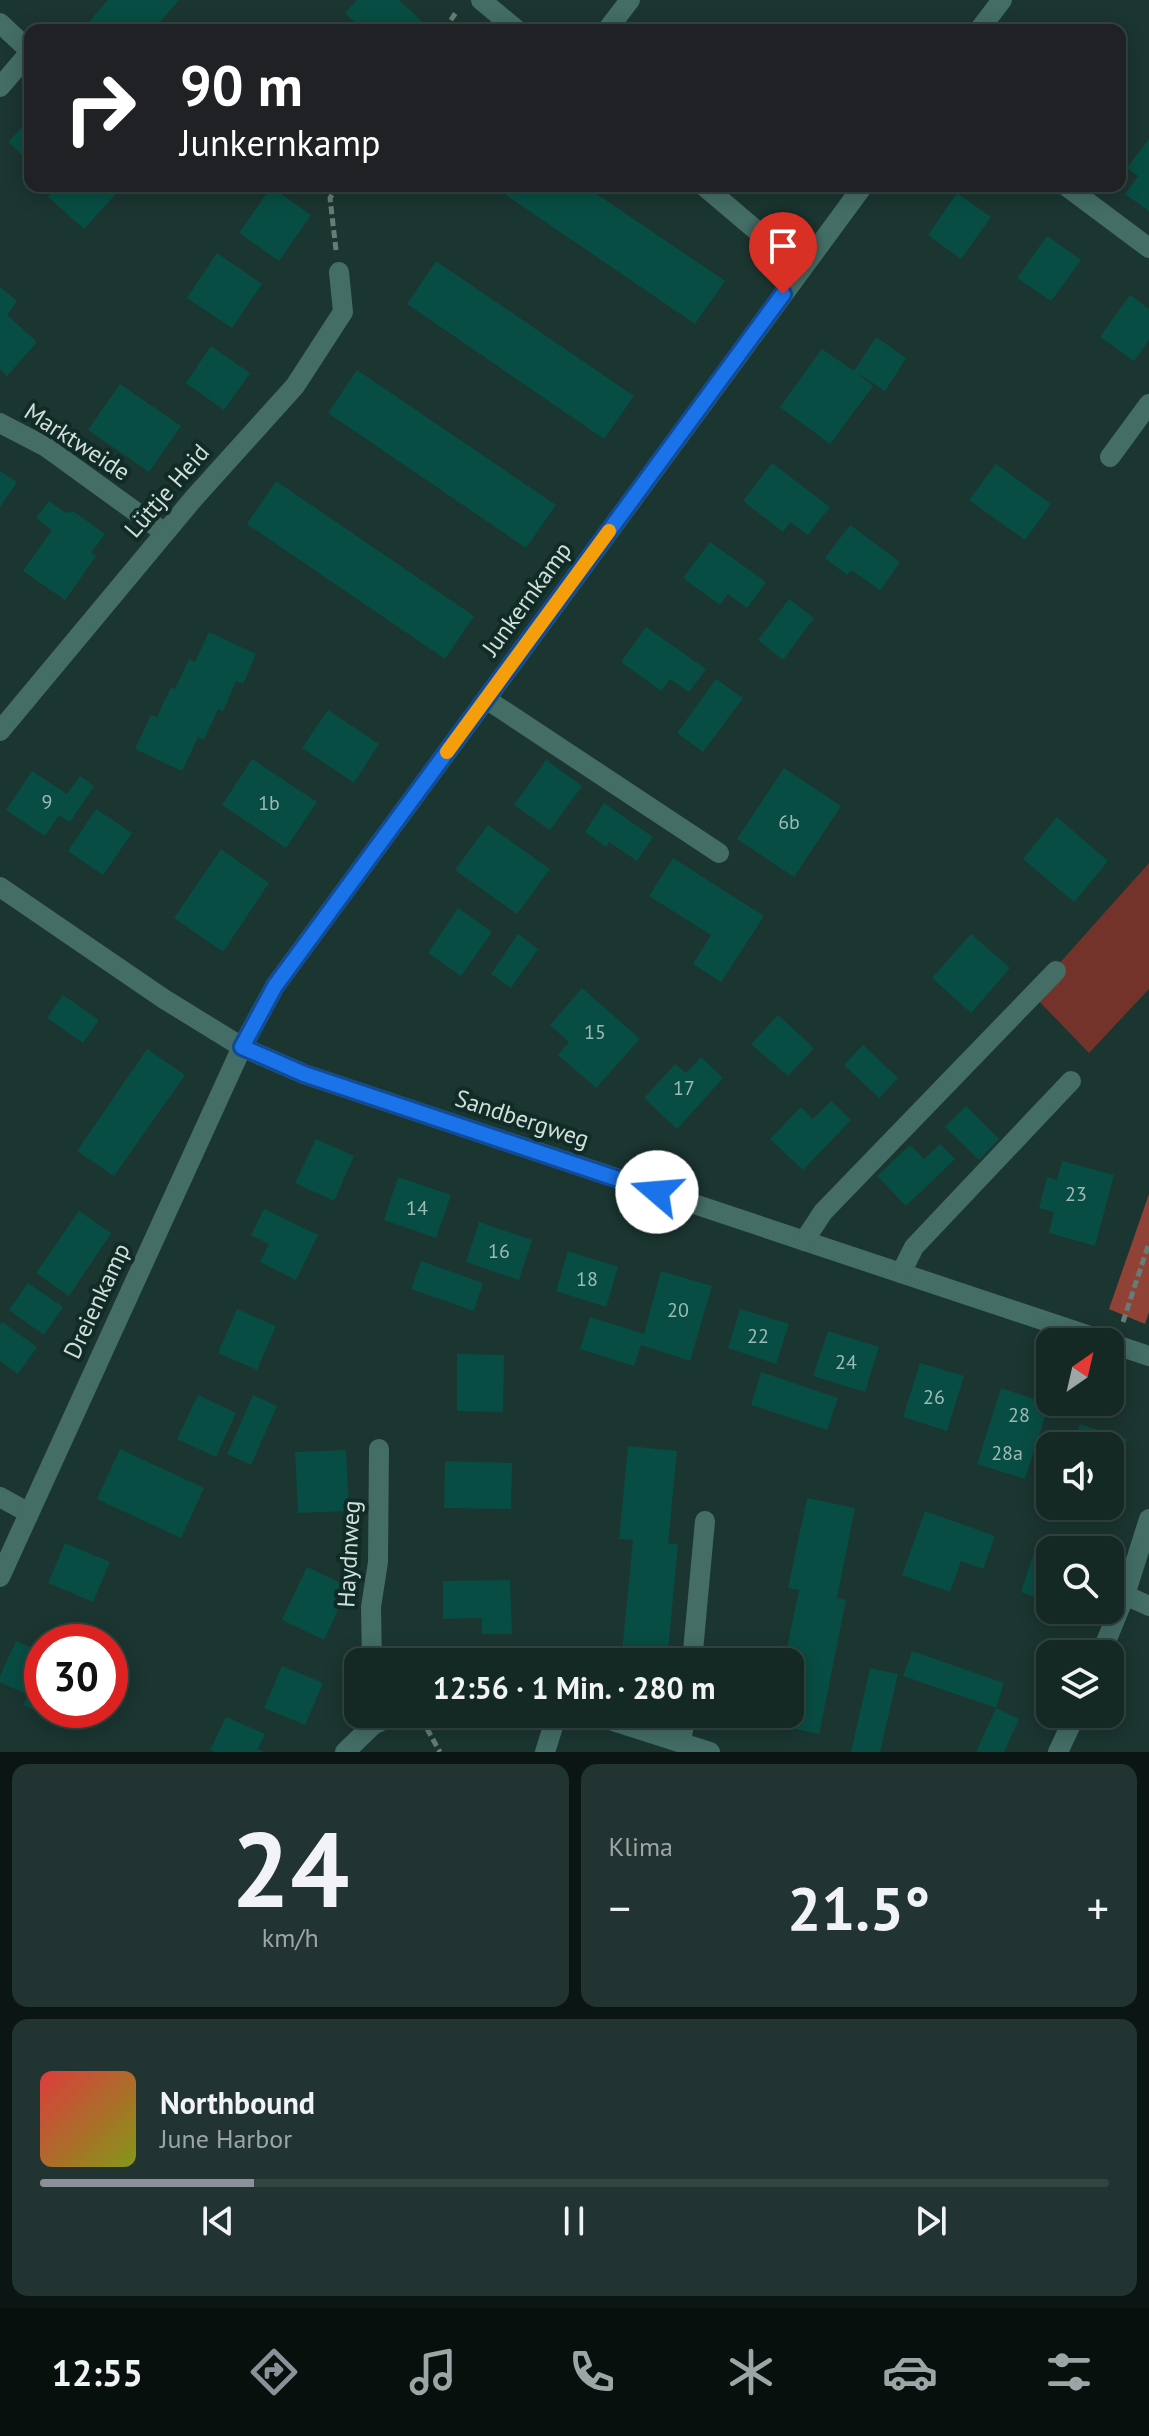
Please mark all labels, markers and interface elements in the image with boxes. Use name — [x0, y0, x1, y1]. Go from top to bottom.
text: 90 m — [180, 49, 303, 121]
icon: right — [48, 56, 152, 160]
text: Junkernkamp — [180, 119, 380, 166]
pin — [749, 212, 817, 294]
icon: arrive — [761, 224, 805, 268]
street label: Marktweide — [19, 396, 136, 487]
street label: Lüttje Heid — [117, 437, 216, 544]
street label: Junkernkamp — [474, 536, 578, 663]
house number: 9 — [42, 789, 52, 815]
house number: 1b — [258, 790, 280, 816]
house number: 6b — [778, 809, 800, 835]
house number: 15 — [584, 1019, 606, 1045]
house number: 17 — [673, 1075, 695, 1101]
street label: Sandbergweg — [451, 1082, 593, 1155]
position arrow — [615, 1150, 699, 1234]
house number: 23 — [1065, 1181, 1087, 1207]
house number: 14 — [406, 1195, 428, 1221]
street label: Dreienkamp — [56, 1238, 137, 1363]
house number: 16 — [488, 1238, 510, 1264]
house number: 18 — [576, 1266, 598, 1292]
house number: 20 — [667, 1297, 689, 1323]
house number: 22 — [747, 1323, 769, 1349]
north arrow — [1036, 1328, 1124, 1416]
map controls — [1036, 1328, 1124, 1728]
house number: 24 — [835, 1349, 857, 1375]
house number: 26 — [923, 1384, 945, 1410]
house number: 28 — [1008, 1402, 1030, 1428]
button: sound — [1036, 1432, 1124, 1520]
house number: 28a — [991, 1440, 1023, 1466]
street label: Haydnweg — [330, 1500, 367, 1608]
button: search — [1036, 1536, 1124, 1624]
speed limit sign: 30 — [24, 1624, 128, 1728]
button: layers — [1036, 1640, 1124, 1728]
text: 12:56 · 1 Min. · 280 m — [433, 1668, 715, 1707]
text: 24 — [231, 1801, 349, 1936]
text: Klima — [609, 1830, 673, 1863]
text: 21.5° — [787, 1869, 930, 1947]
text: − — [609, 1879, 631, 1936]
text: + — [1087, 1879, 1109, 1936]
text: km/h — [262, 1921, 319, 1954]
text: Northbound — [160, 2083, 315, 2122]
text: June Harbor — [160, 2122, 292, 2155]
icon: previous — [196, 2199, 240, 2243]
icon: pause — [552, 2199, 596, 2243]
icon: next — [909, 2199, 953, 2243]
icon: directions — [246, 2344, 302, 2400]
icon: music — [405, 2344, 461, 2400]
icon: phone — [564, 2344, 620, 2400]
icon: climate — [723, 2344, 779, 2400]
icon: car — [882, 2344, 938, 2400]
icon: filters — [1041, 2344, 1097, 2400]
text: 12:55 — [52, 2349, 143, 2396]

